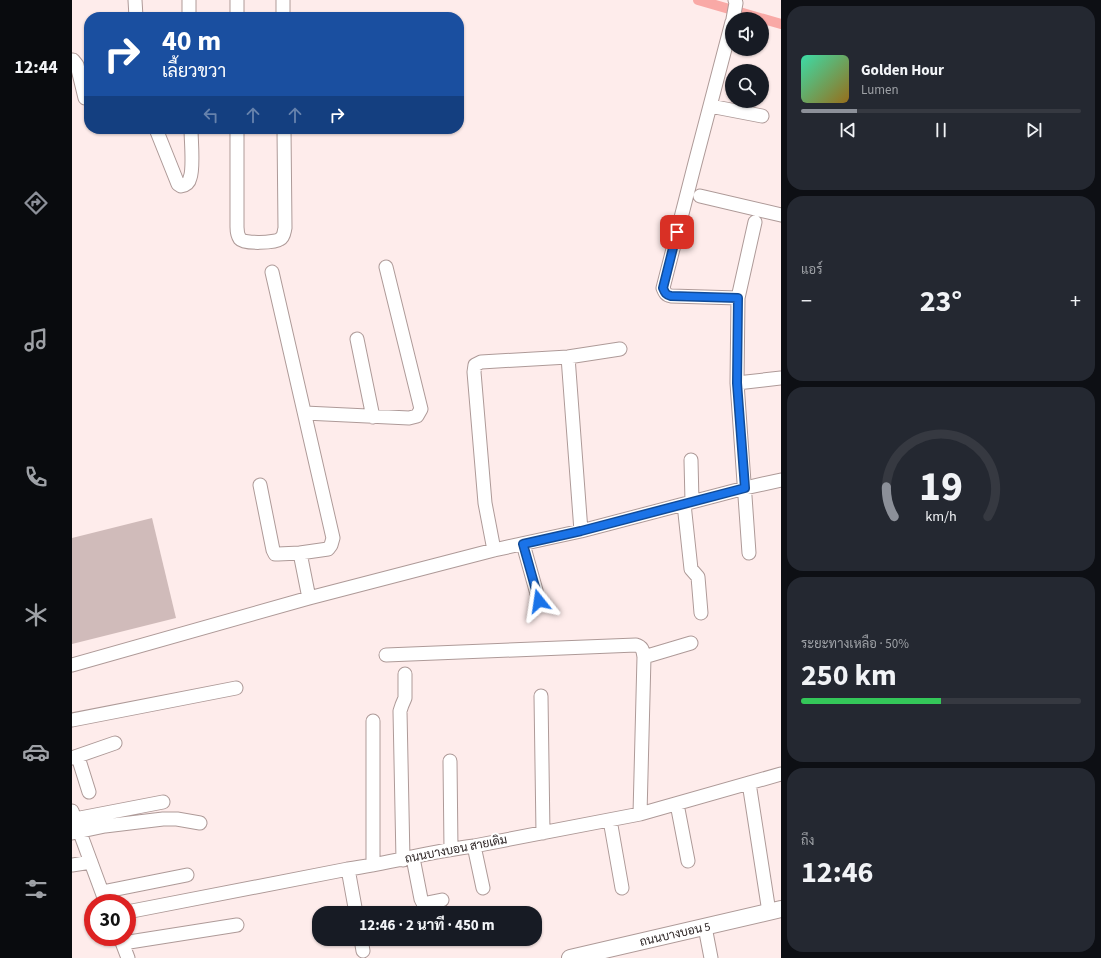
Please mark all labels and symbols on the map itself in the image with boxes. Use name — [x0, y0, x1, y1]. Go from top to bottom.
pin — [660, 215, 694, 249]
position arrow — [518, 580, 560, 622]
street label: ถนนบางบอน สายเดิม — [403, 831, 509, 868]
speed limit sign: 30 — [84, 894, 136, 946]
street label: ถนนบางบอน 5 — [638, 918, 712, 951]

